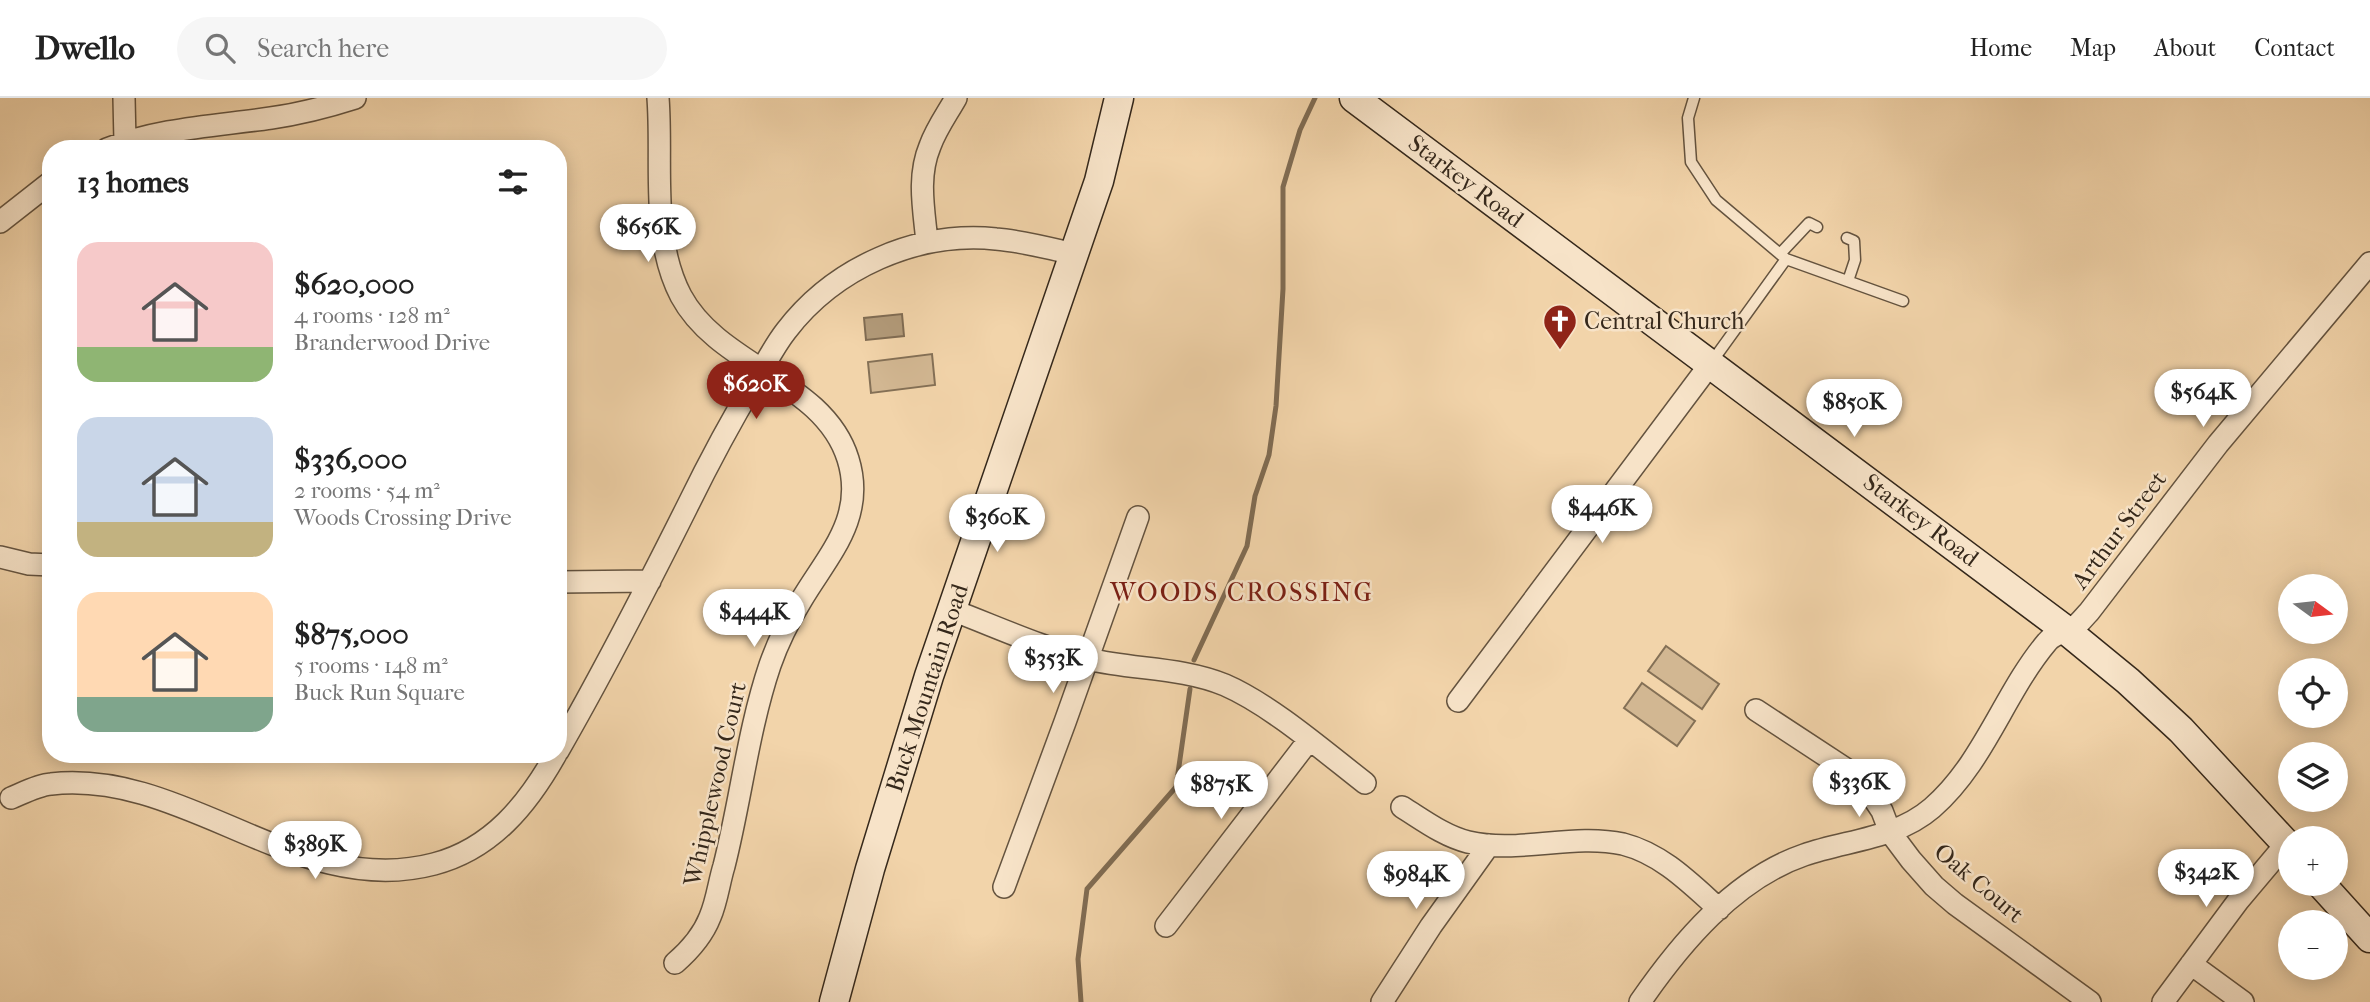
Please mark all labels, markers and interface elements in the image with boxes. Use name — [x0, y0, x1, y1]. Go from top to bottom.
search box — [177, 17, 667, 80]
text: Dwello — [35, 29, 135, 68]
icon: search — [201, 29, 239, 67]
text: Search here — [257, 33, 389, 64]
text: Home — [1970, 34, 2032, 62]
text: Map — [2070, 34, 2116, 62]
text: About — [2154, 34, 2216, 62]
text: Contact — [2254, 34, 2335, 62]
street label: Starkey Road — [1403, 129, 1530, 234]
icon: filters — [494, 163, 532, 201]
text: 13 homes — [77, 165, 189, 200]
pin: $656K — [599, 204, 697, 264]
text: $656K — [616, 213, 680, 240]
text: $620,000 — [294, 267, 415, 302]
icon: home — [133, 270, 217, 354]
text: 4 rooms · 128 m² — [294, 302, 450, 329]
church icon: Central Church — [1541, 302, 1579, 351]
place label: Central Church — [1584, 307, 1745, 335]
text: Branderwood Drive — [294, 329, 490, 356]
pin: $620K — [707, 362, 805, 421]
text: $620K — [723, 370, 789, 397]
pin: $564K — [2154, 370, 2252, 429]
text: $564K — [2170, 378, 2236, 405]
pin: $850K — [1805, 380, 1903, 439]
text: $850K — [1822, 388, 1886, 415]
text: $336,000 — [294, 442, 407, 477]
icon: home — [133, 445, 217, 529]
street label: Arthur Street — [2065, 465, 2173, 595]
street label: Starkey Road — [1858, 468, 1985, 573]
text: 2 rooms · 54 m² — [294, 477, 440, 504]
pin: $446K — [1553, 486, 1651, 545]
pin: $360K — [948, 494, 1046, 554]
text: $446K — [1567, 494, 1637, 521]
text: $360K — [965, 503, 1029, 530]
text: Woods Crossing Drive — [294, 504, 512, 531]
north arrow — [2278, 574, 2348, 644]
map controls — [2278, 574, 2348, 980]
district label: WOODS CROSSING — [1109, 577, 1374, 608]
street label: Buck Mountain Road — [880, 579, 974, 796]
pin: $444K — [705, 589, 803, 649]
text: $444K — [719, 598, 789, 625]
text: $875,000 — [294, 617, 409, 652]
icon: home — [133, 620, 217, 704]
pin: $353K — [1004, 636, 1102, 695]
text: $353K — [1024, 644, 1082, 671]
text: 5 rooms · 148 m² — [294, 652, 448, 679]
button: locate — [2278, 658, 2348, 728]
text: Buck Run Square — [294, 679, 465, 706]
street label: Whipplewood Court — [678, 679, 752, 890]
button: layers — [2278, 742, 2348, 812]
pin: $336K — [1810, 760, 1908, 819]
pin: $875K — [1172, 762, 1270, 821]
text: $336K — [1829, 768, 1889, 795]
text: $875K — [1190, 770, 1252, 797]
pin: $389K — [266, 822, 364, 881]
button: + — [2278, 826, 2348, 896]
text: $389K — [284, 830, 346, 857]
street label: Oak Court — [1929, 837, 2030, 929]
pin: $342K — [2157, 850, 2255, 909]
pin: $984K — [1367, 852, 1465, 911]
text: $342K — [2174, 858, 2238, 885]
text: $984K — [1383, 860, 1449, 887]
button: − — [2278, 910, 2348, 980]

